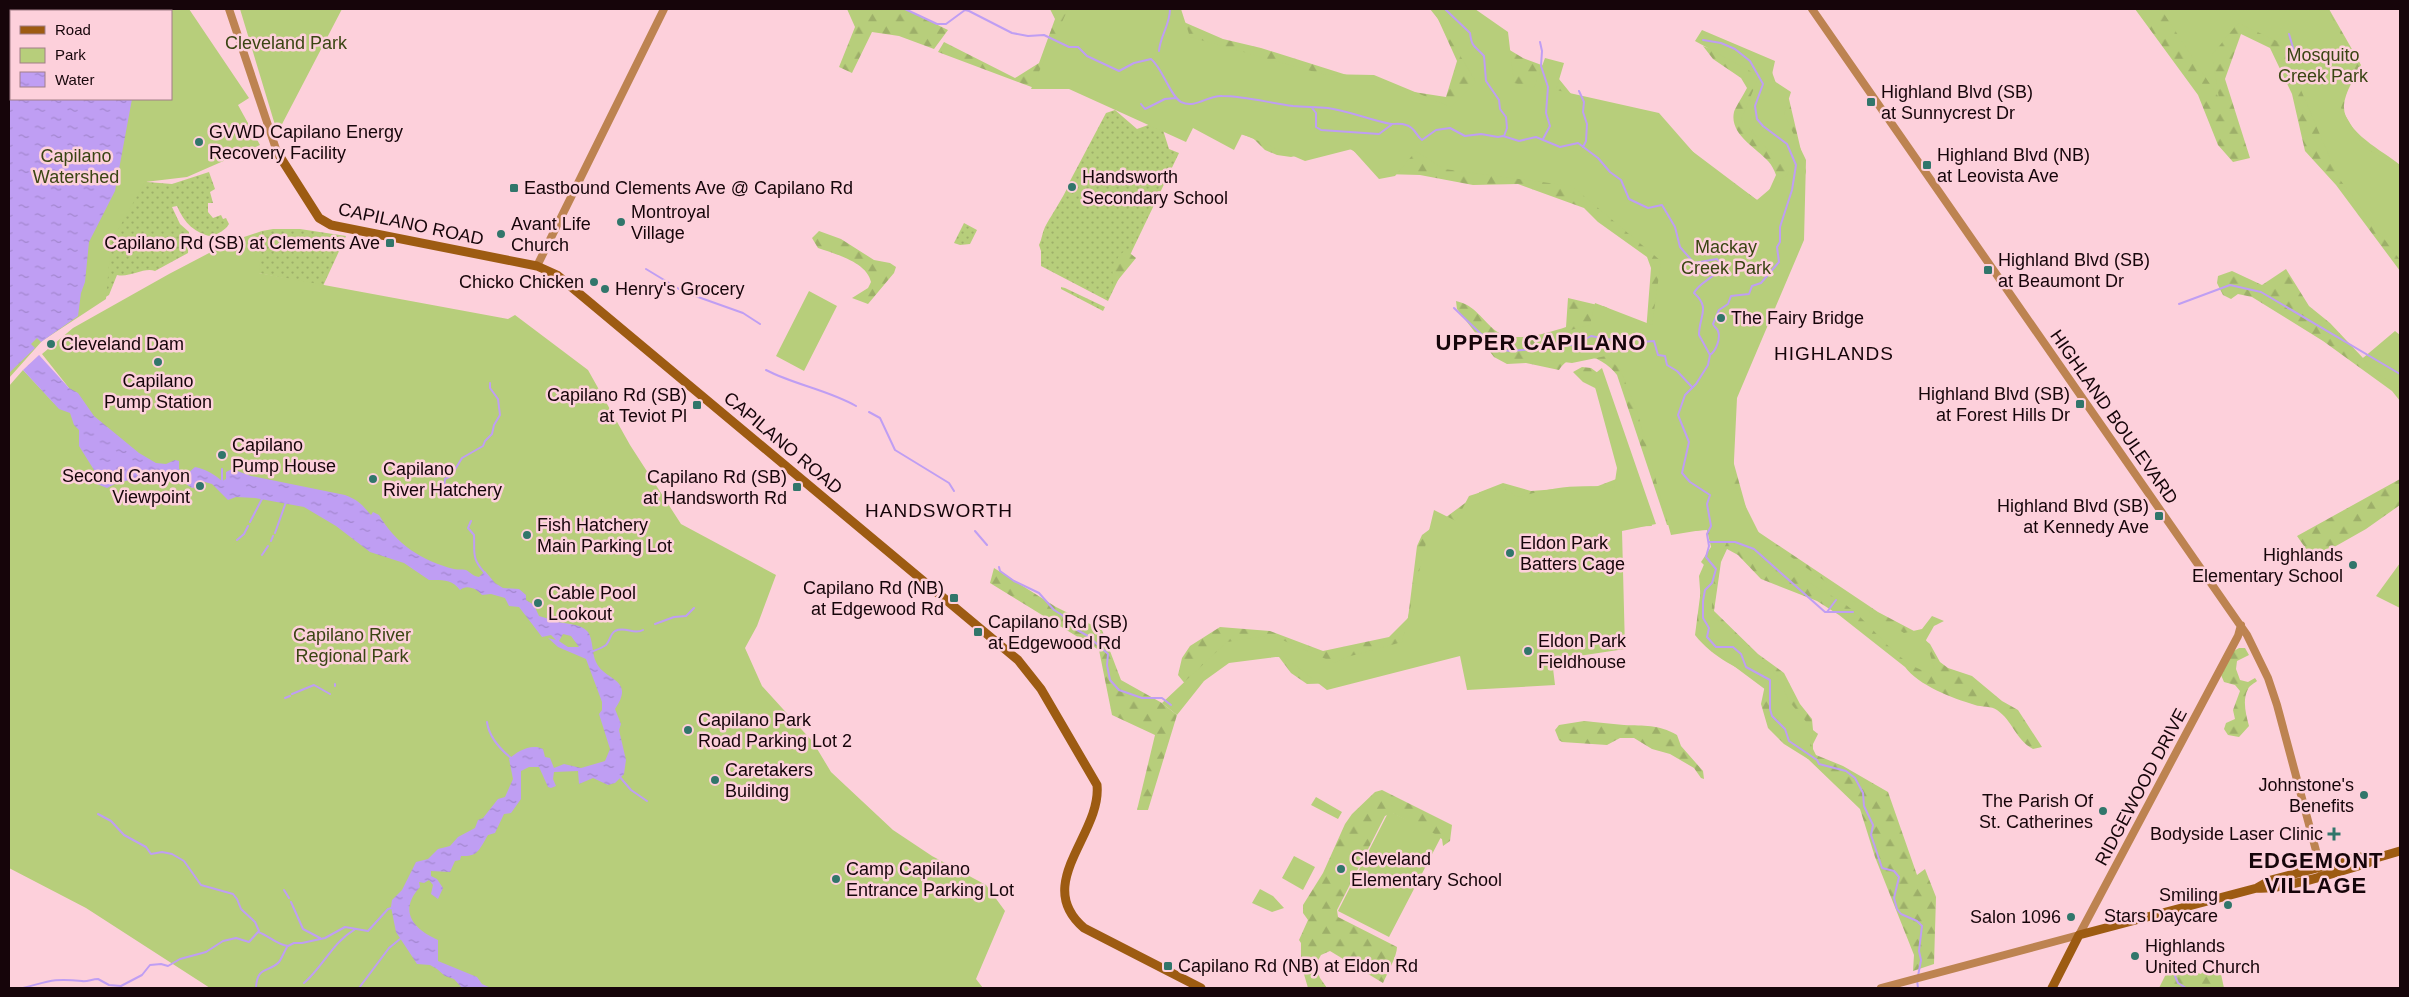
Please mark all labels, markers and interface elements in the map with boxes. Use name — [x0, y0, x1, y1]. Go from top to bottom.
legend — [10, 10, 172, 100]
text: Road — [55, 21, 91, 38]
park label: Cleveland Park — [225, 33, 348, 53]
park label: Mosquito Creek Park — [2278, 45, 2369, 86]
text: Park — [55, 46, 86, 63]
text: Water — [55, 71, 94, 88]
place label: Highland Blvd (SB) at Sunnycrest Dr — [1881, 82, 2033, 123]
marker: Highland Blvd (SB) at Sunnycrest Dr — [1865, 96, 1877, 108]
place label: GVWD Capilano Energy Recovery Facility — [209, 122, 403, 163]
marker: GVWD Capilano Energy Recovery Facility — [193, 136, 205, 148]
place label: Highland Blvd (NB) at Leovista Ave — [1937, 145, 2090, 186]
park label: Capilano Watershed — [33, 146, 119, 187]
marker: Highland Blvd (NB) at Leovista Ave — [1921, 159, 1933, 171]
place label: Handsworth Secondary School — [1082, 167, 1228, 208]
place label: Eastbound Clements Ave @ Capilano Rd — [524, 178, 853, 198]
marker: Handsworth Secondary School — [1066, 181, 1078, 193]
marker: Eastbound Clements Ave @ Capilano Rd — [508, 182, 520, 194]
street label: CAPILANO ROAD — [337, 199, 485, 249]
place label: Montroyal Village — [631, 202, 710, 243]
place label: Avant Life Church — [511, 214, 591, 255]
marker: Montroyal Village — [615, 216, 627, 228]
marker: Avant Life Church — [495, 228, 507, 240]
place label: Capilano Rd (SB) at Clements Ave — [104, 233, 380, 253]
marker: Capilano Rd (SB) at Clements Ave — [384, 237, 396, 249]
park label: Mackay Creek Park — [1681, 237, 1772, 278]
place label: Highland Blvd (SB) at Beaumont Dr — [1998, 250, 2150, 291]
marker: Highland Blvd (SB) at Beaumont Dr — [1982, 264, 1994, 276]
place label: Chicko Chicken — [459, 272, 584, 292]
marker: Chicko Chicken — [588, 276, 600, 288]
place label: Henry's Grocery — [615, 279, 744, 299]
marker: Henry's Grocery — [599, 283, 611, 295]
place label: The Fairy Bridge — [1731, 308, 1864, 328]
marker: The Fairy Bridge — [1715, 312, 1727, 324]
street label: HIGHLAND BOULEVARD — [2046, 326, 2182, 508]
district label: UPPER CAPILANO — [1436, 330, 1646, 355]
place label: Cleveland Dam — [61, 334, 184, 354]
marker: Cleveland Dam — [45, 338, 57, 350]
district label: HIGHLANDS — [1774, 343, 1894, 364]
marker: Capilano Pump Station — [152, 356, 164, 368]
place label: Capilano Pump Station — [104, 371, 212, 412]
place label: Highland Blvd (SB) at Forest Hills Dr — [1918, 384, 2070, 425]
place label: Capilano Rd (SB) at Teviot Pl — [547, 385, 687, 426]
street label: CAPILANO ROAD — [720, 388, 846, 498]
marker: Highland Blvd (SB) at Forest Hills Dr — [2074, 398, 2086, 410]
marker: Capilano Rd (SB) at Teviot Pl — [691, 399, 703, 411]
place label: Capilano Pump House — [232, 435, 336, 476]
marker: Capilano Pump House — [216, 449, 228, 461]
place label: Capilano River Hatchery — [383, 459, 502, 500]
place label: Second Canyon Viewpoint — [62, 466, 190, 507]
place label: Capilano Rd (SB) at Handsworth Rd — [643, 467, 787, 508]
marker: Capilano River Hatchery — [367, 473, 379, 485]
marker: Second Canyon Viewpoint — [194, 480, 206, 492]
marker: Capilano Rd (SB) at Handsworth Rd — [791, 481, 803, 493]
place label: Highland Blvd (SB) at Kennedy Ave — [1997, 496, 2149, 537]
district label: HANDSWORTH — [865, 500, 1013, 521]
marker: Highland Blvd (SB) at Kennedy Ave — [2153, 510, 2165, 522]
place label: Fish Hatchery Main Parking Lot — [537, 515, 672, 556]
marker: Fish Hatchery Main Parking Lot — [521, 529, 533, 541]
place label: Eldon Park Batters Cage — [1520, 533, 1625, 574]
place label: Highlands Elementary School — [2192, 545, 2343, 586]
marker: Eldon Park Batters Cage — [1504, 547, 1516, 559]
marker: Highlands Elementary School — [2347, 559, 2359, 571]
place label: Capilano Rd (NB) at Edgewood Rd — [803, 578, 944, 619]
place label: Cable Pool Lookout — [548, 583, 636, 624]
marker: Capilano Rd (NB) at Edgewood Rd — [948, 592, 960, 604]
marker: Cable Pool Lookout — [532, 597, 544, 609]
place label: Capilano Rd (SB) at Edgewood Rd — [988, 612, 1128, 653]
park label: Capilano River Regional Park — [293, 625, 411, 666]
marker: Capilano Rd (SB) at Edgewood Rd — [972, 626, 984, 638]
place label: Eldon Park Fieldhouse — [1538, 631, 1627, 672]
marker: Eldon Park Fieldhouse — [1522, 645, 1534, 657]
street label: RIDGEWOOD DRIVE — [2091, 705, 2191, 869]
place label: Capilano Park Road Parking Lot 2 — [698, 710, 852, 751]
marker: Capilano Park Road Parking Lot 2 — [682, 724, 694, 736]
place label: Caretakers Building — [725, 760, 813, 801]
marker: Caretakers Building — [709, 774, 721, 786]
place label: Johnstone's Benefits — [2258, 775, 2354, 816]
marker: Johnstone's Benefits — [2358, 789, 2370, 801]
place label: The Parish Of St. Catherines — [1979, 791, 2094, 832]
marker: The Parish Of St. Catherines — [2097, 805, 2109, 817]
place label: Bodyside Laser Clinic — [2150, 824, 2323, 844]
marker: Bodyside Laser Clinic — [2327, 827, 2341, 841]
district label: EDGEMONT VILLAGE — [2248, 848, 2384, 898]
place label: Cleveland Elementary School — [1351, 849, 1502, 890]
place label: Camp Capilano Entrance Parking Lot — [846, 859, 1014, 900]
marker: Cleveland Elementary School — [1335, 863, 1347, 875]
marker: Camp Capilano Entrance Parking Lot — [830, 873, 842, 885]
place label: Smiling Stars Daycare — [2104, 885, 2218, 926]
marker: Smiling Stars Daycare — [2222, 899, 2234, 911]
place label: Salon 1096 — [1970, 907, 2061, 927]
marker: Salon 1096 — [2065, 911, 2077, 923]
place label: Highlands United Church — [2145, 936, 2260, 977]
marker: Highlands United Church — [2129, 950, 2141, 962]
place label: Capilano Rd (NB) at Eldon Rd — [1178, 956, 1418, 976]
marker: Capilano Rd (NB) at Eldon Rd — [1162, 960, 1174, 972]

